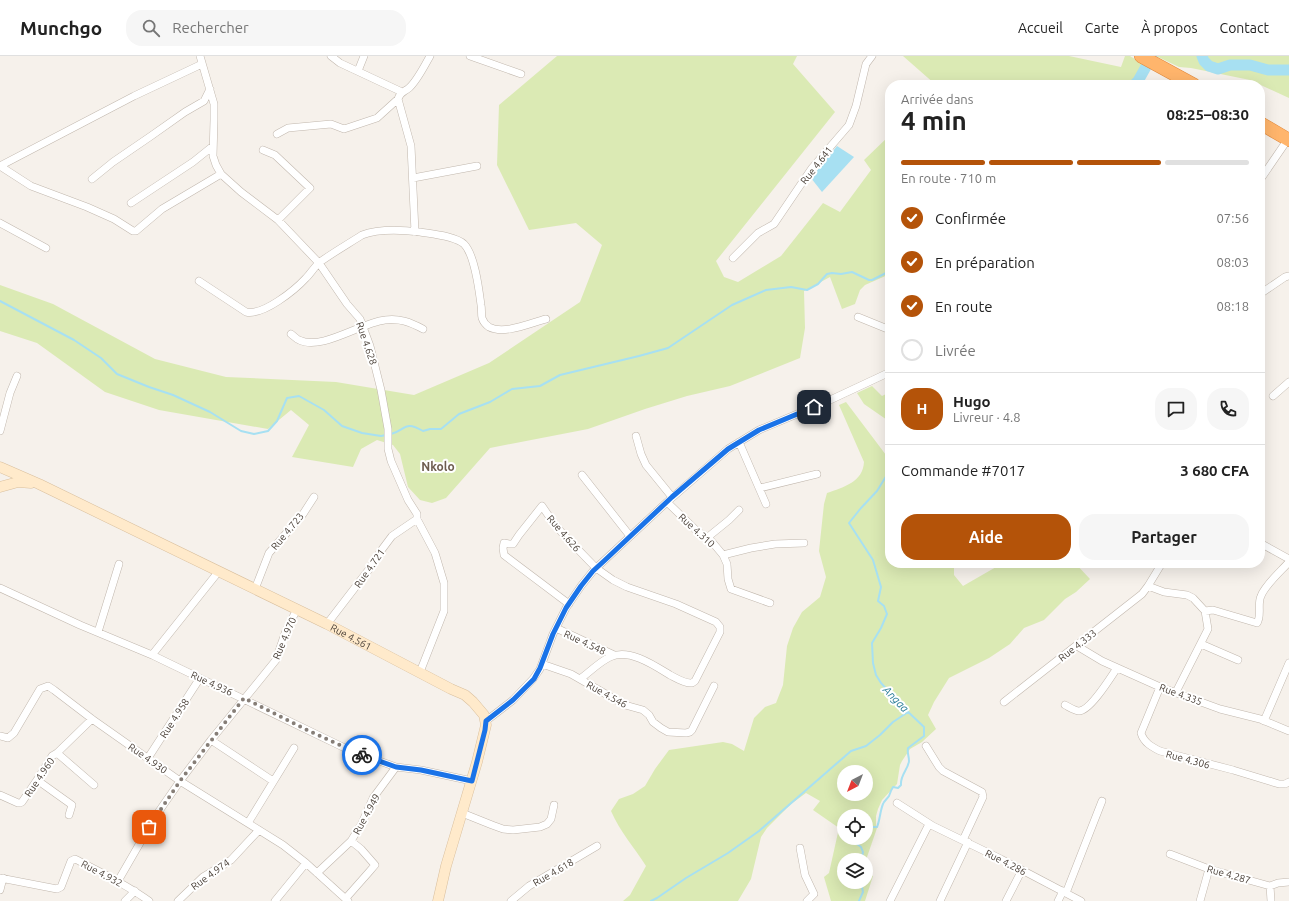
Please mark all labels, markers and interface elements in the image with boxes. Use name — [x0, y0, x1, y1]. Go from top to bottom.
search box — [126, 10, 406, 46]
text: Munchgo — [20, 17, 102, 39]
icon: search — [140, 17, 162, 39]
text: Rechercher — [172, 19, 249, 36]
text: Accueil — [1018, 20, 1063, 36]
text: Carte — [1085, 20, 1119, 36]
text: À propos — [1141, 20, 1198, 36]
text: Contact — [1220, 20, 1269, 36]
text: Arrivée dans — [901, 92, 973, 106]
text: 4 min — [901, 106, 967, 135]
text: 08:25–08:30 — [1166, 106, 1249, 123]
street label: Rue 4.641 — [798, 144, 835, 186]
text: En route · 710 m — [901, 171, 996, 185]
icon: check — [901, 207, 923, 229]
text: Confirmée — [935, 210, 1006, 227]
text: 07:56 — [1216, 211, 1249, 225]
icon: check — [901, 251, 923, 273]
text: En préparation — [935, 254, 1035, 271]
text: 08:03 — [1216, 255, 1249, 269]
icon: check — [901, 295, 923, 317]
text: En route — [935, 298, 993, 315]
text: 08:18 — [1216, 299, 1249, 313]
street label: Rue 4.628 — [354, 320, 379, 366]
text: Livrée — [935, 342, 976, 359]
button: chat — [1155, 388, 1197, 430]
button: phone — [1207, 388, 1249, 430]
pin — [797, 390, 831, 424]
text: Hugo — [953, 393, 991, 410]
icon: home — [803, 396, 825, 418]
text: H — [917, 400, 927, 417]
text: Livreur · 4.8 — [953, 410, 1021, 424]
district label: Nkolo — [421, 460, 455, 473]
text: Commande #7017 — [901, 462, 1025, 479]
text: 3 680 CFA — [1180, 462, 1249, 479]
street label: Rue 4.723 — [269, 511, 306, 552]
street label: Rue 4.310 — [676, 511, 717, 550]
street label: Rue 4.626 — [545, 513, 583, 554]
button: Aide — [901, 514, 1071, 560]
button: Partager — [1079, 514, 1249, 560]
street label: Rue 4.721 — [352, 547, 387, 590]
street label: Rue 4.970 — [271, 615, 298, 661]
street label: Rue 4.561 — [328, 622, 373, 652]
street label: Rue 4.333 — [1056, 627, 1098, 664]
street label: Rue 4.548 — [562, 628, 608, 657]
street label: Rue 4.936 — [189, 669, 235, 698]
street label: Rue 4.546 — [585, 679, 629, 710]
street label: Rue 4.335 — [1158, 682, 1204, 707]
water label: Angaa — [880, 683, 911, 714]
street label: Rue 4.958 — [158, 696, 191, 740]
courier — [342, 735, 382, 775]
street label: Rue 4.930 — [126, 741, 169, 776]
icon: bike — [351, 744, 373, 766]
street label: Rue 4.306 — [1165, 748, 1211, 771]
street label: Rue 4.960 — [22, 755, 57, 799]
north arrow — [837, 765, 873, 801]
map controls — [837, 765, 873, 889]
street label: Rue 4.949 — [351, 792, 382, 836]
button: locate — [837, 809, 873, 845]
pin — [132, 810, 166, 844]
icon: bag — [138, 816, 160, 838]
street label: Rue 4.286 — [983, 847, 1029, 878]
button: layers — [837, 853, 873, 889]
street label: Rue 4.618 — [531, 856, 576, 888]
street label: Rue 4.974 — [189, 857, 232, 892]
street label: Rue 4.932 — [79, 858, 124, 889]
street label: Rue 4.287 — [1206, 863, 1252, 886]

